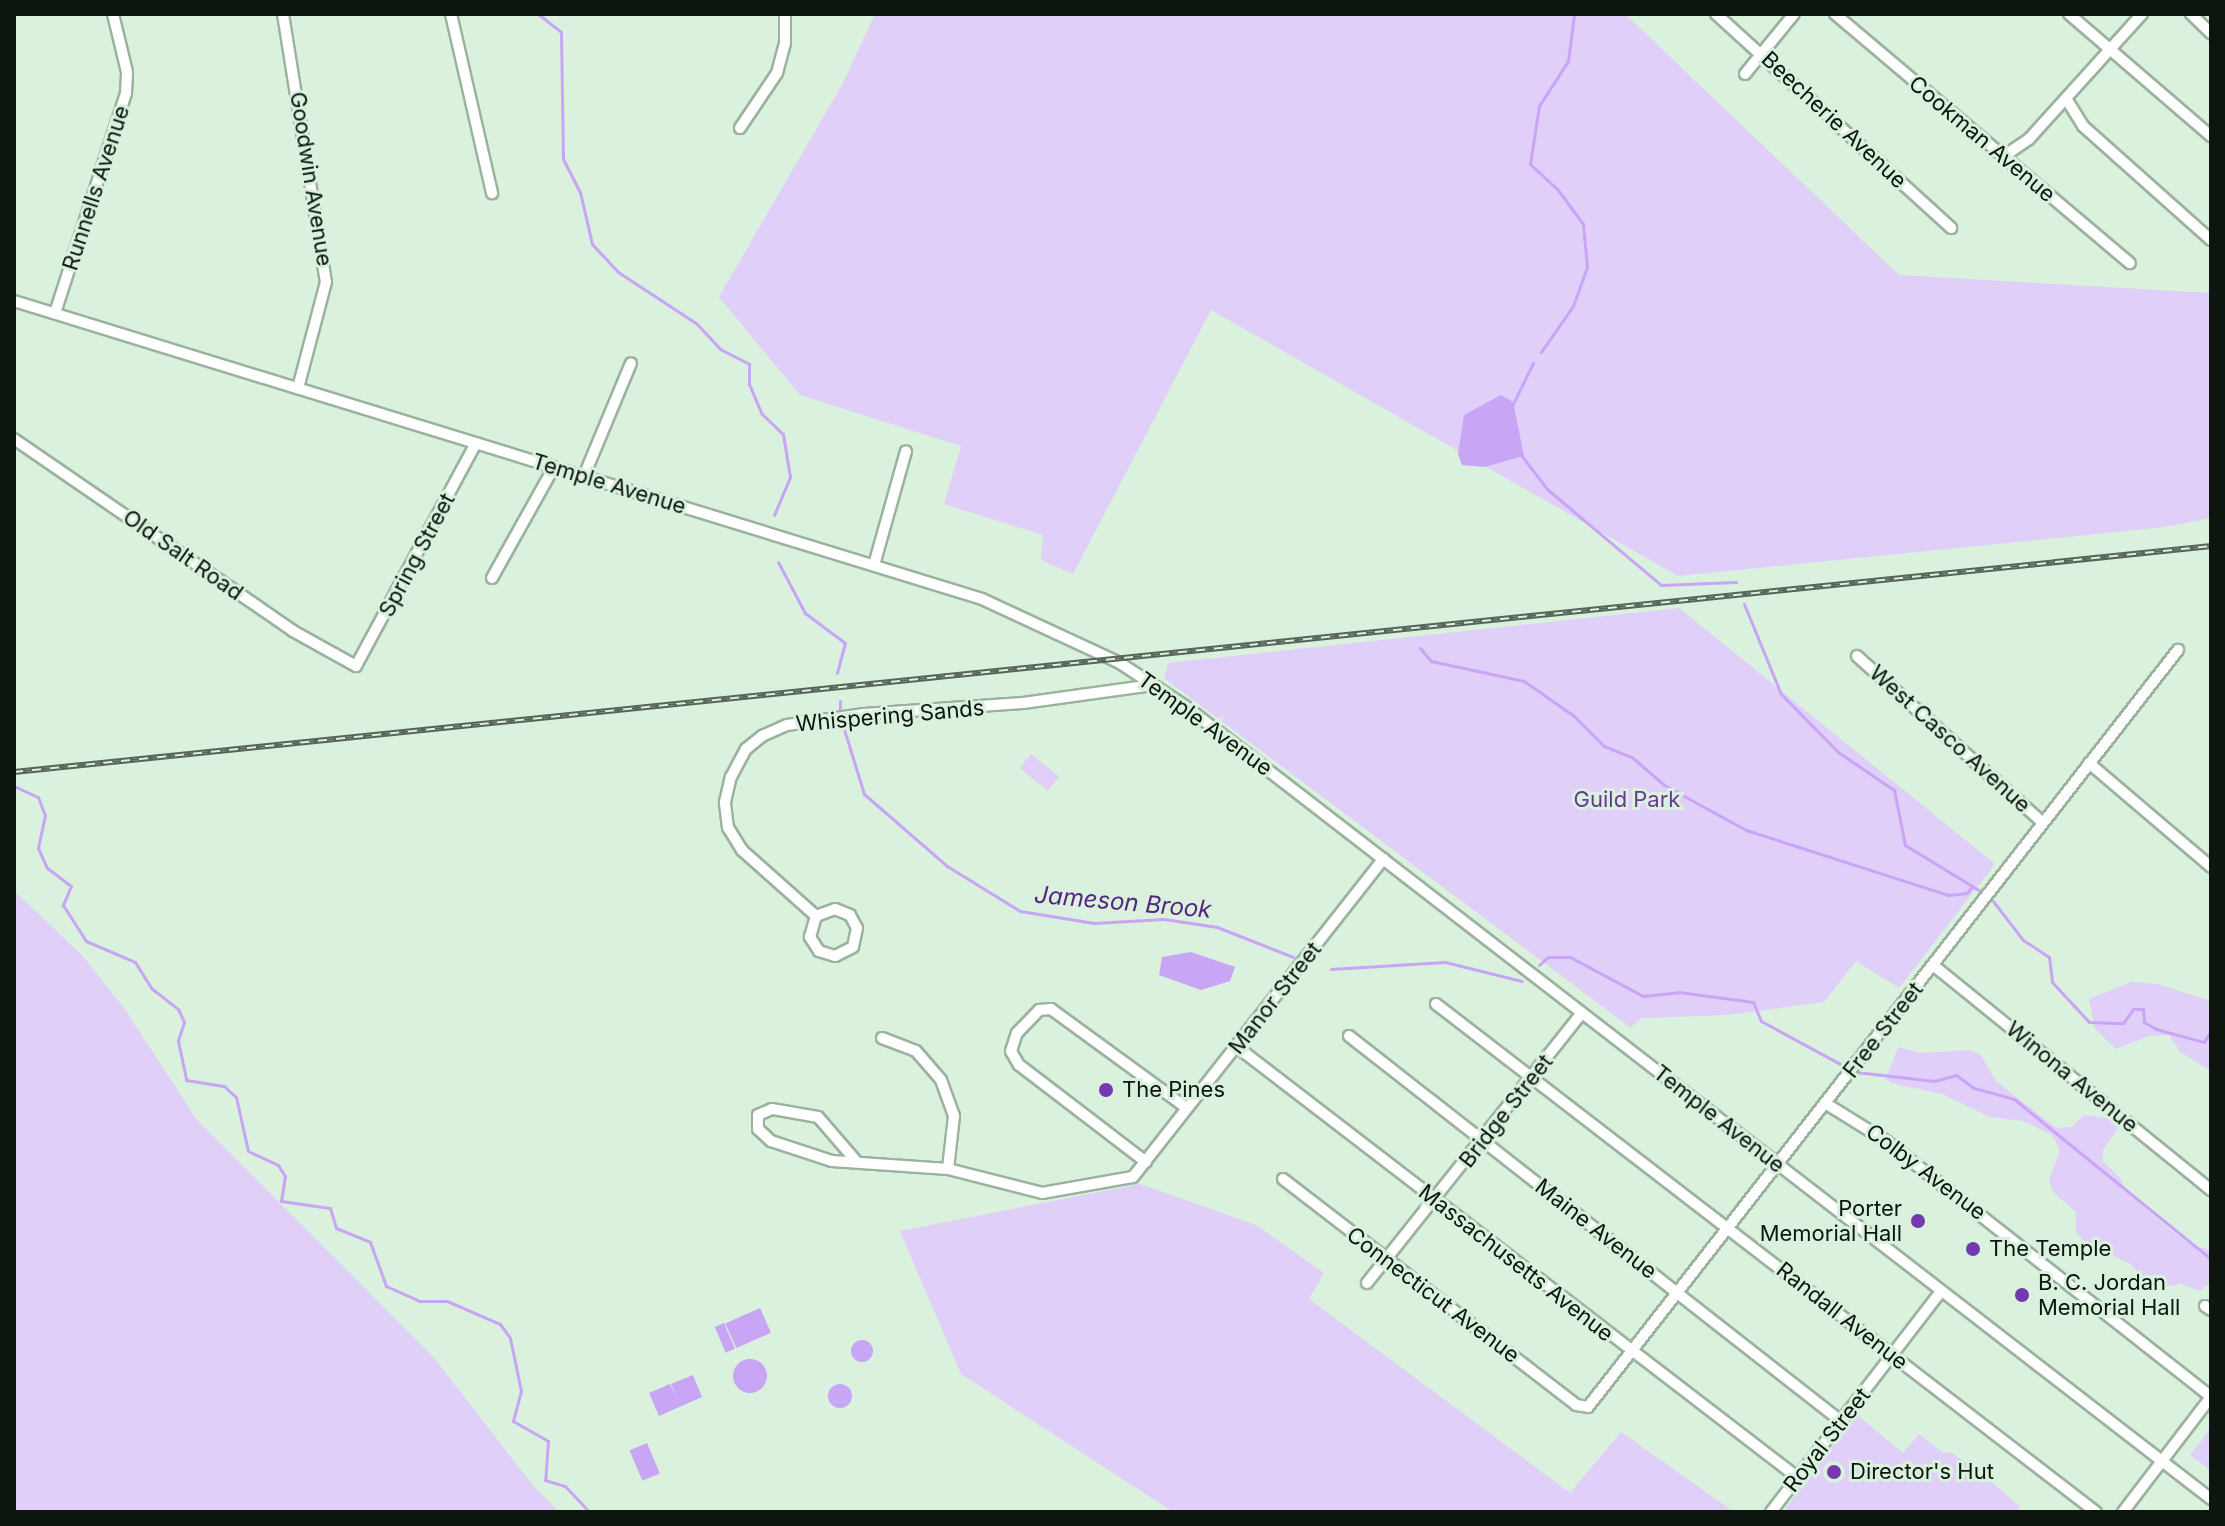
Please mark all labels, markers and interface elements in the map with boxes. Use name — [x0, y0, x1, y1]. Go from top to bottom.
street label: Beecherie Avenue — [1756, 46, 1912, 194]
street label: Cookman Avenue — [1904, 70, 2060, 208]
street label: Goodwin Avenue — [284, 90, 338, 268]
street label: Runnells Avenue — [57, 102, 135, 274]
street label: Temple Avenue — [529, 448, 689, 520]
street label: Spring Street — [373, 489, 461, 621]
street label: Old Salt Road — [118, 504, 248, 606]
street label: West Casco Avenue — [1864, 660, 2036, 818]
street label: Temple Avenue — [1133, 666, 1277, 782]
street label: Whispering Sands — [795, 695, 985, 737]
park label: Guild Park — [1574, 787, 1680, 813]
water label: Jameson Brook — [1033, 880, 1213, 924]
street label: Manor Street — [1223, 937, 1327, 1059]
street label: Free Street — [1837, 977, 1929, 1083]
street label: Winona Avenue — [2001, 1016, 2143, 1138]
street label: Bridge Street — [1454, 1049, 1558, 1173]
street label: Temple Avenue — [1648, 1059, 1790, 1179]
place label: The Pines — [1122, 1077, 1225, 1103]
marker: The Pines — [1097, 1081, 1115, 1099]
street label: Colby Avenue — [1861, 1118, 1991, 1226]
street label: Maine Avenue — [1530, 1173, 1662, 1285]
street label: Massachusetts Avenue — [1413, 1179, 1619, 1347]
place label: Porter Memorial Hall — [1760, 1195, 1902, 1246]
marker: Porter Memorial Hall — [1909, 1212, 1927, 1230]
street label: Connecticut Avenue — [1341, 1221, 1525, 1369]
place label: The Temple — [1989, 1236, 2111, 1262]
marker: The Temple — [1964, 1240, 1982, 1258]
street label: Randall Avenue — [1771, 1257, 1913, 1375]
place label: B. C. Jordan Memorial Hall — [2038, 1269, 2180, 1320]
marker: B. C. Jordan Memorial Hall — [2013, 1286, 2031, 1304]
street label: Royal Street — [1778, 1383, 1876, 1497]
place label: Director's Hut — [1850, 1459, 1994, 1485]
marker: Director's Hut — [1825, 1463, 1843, 1481]

